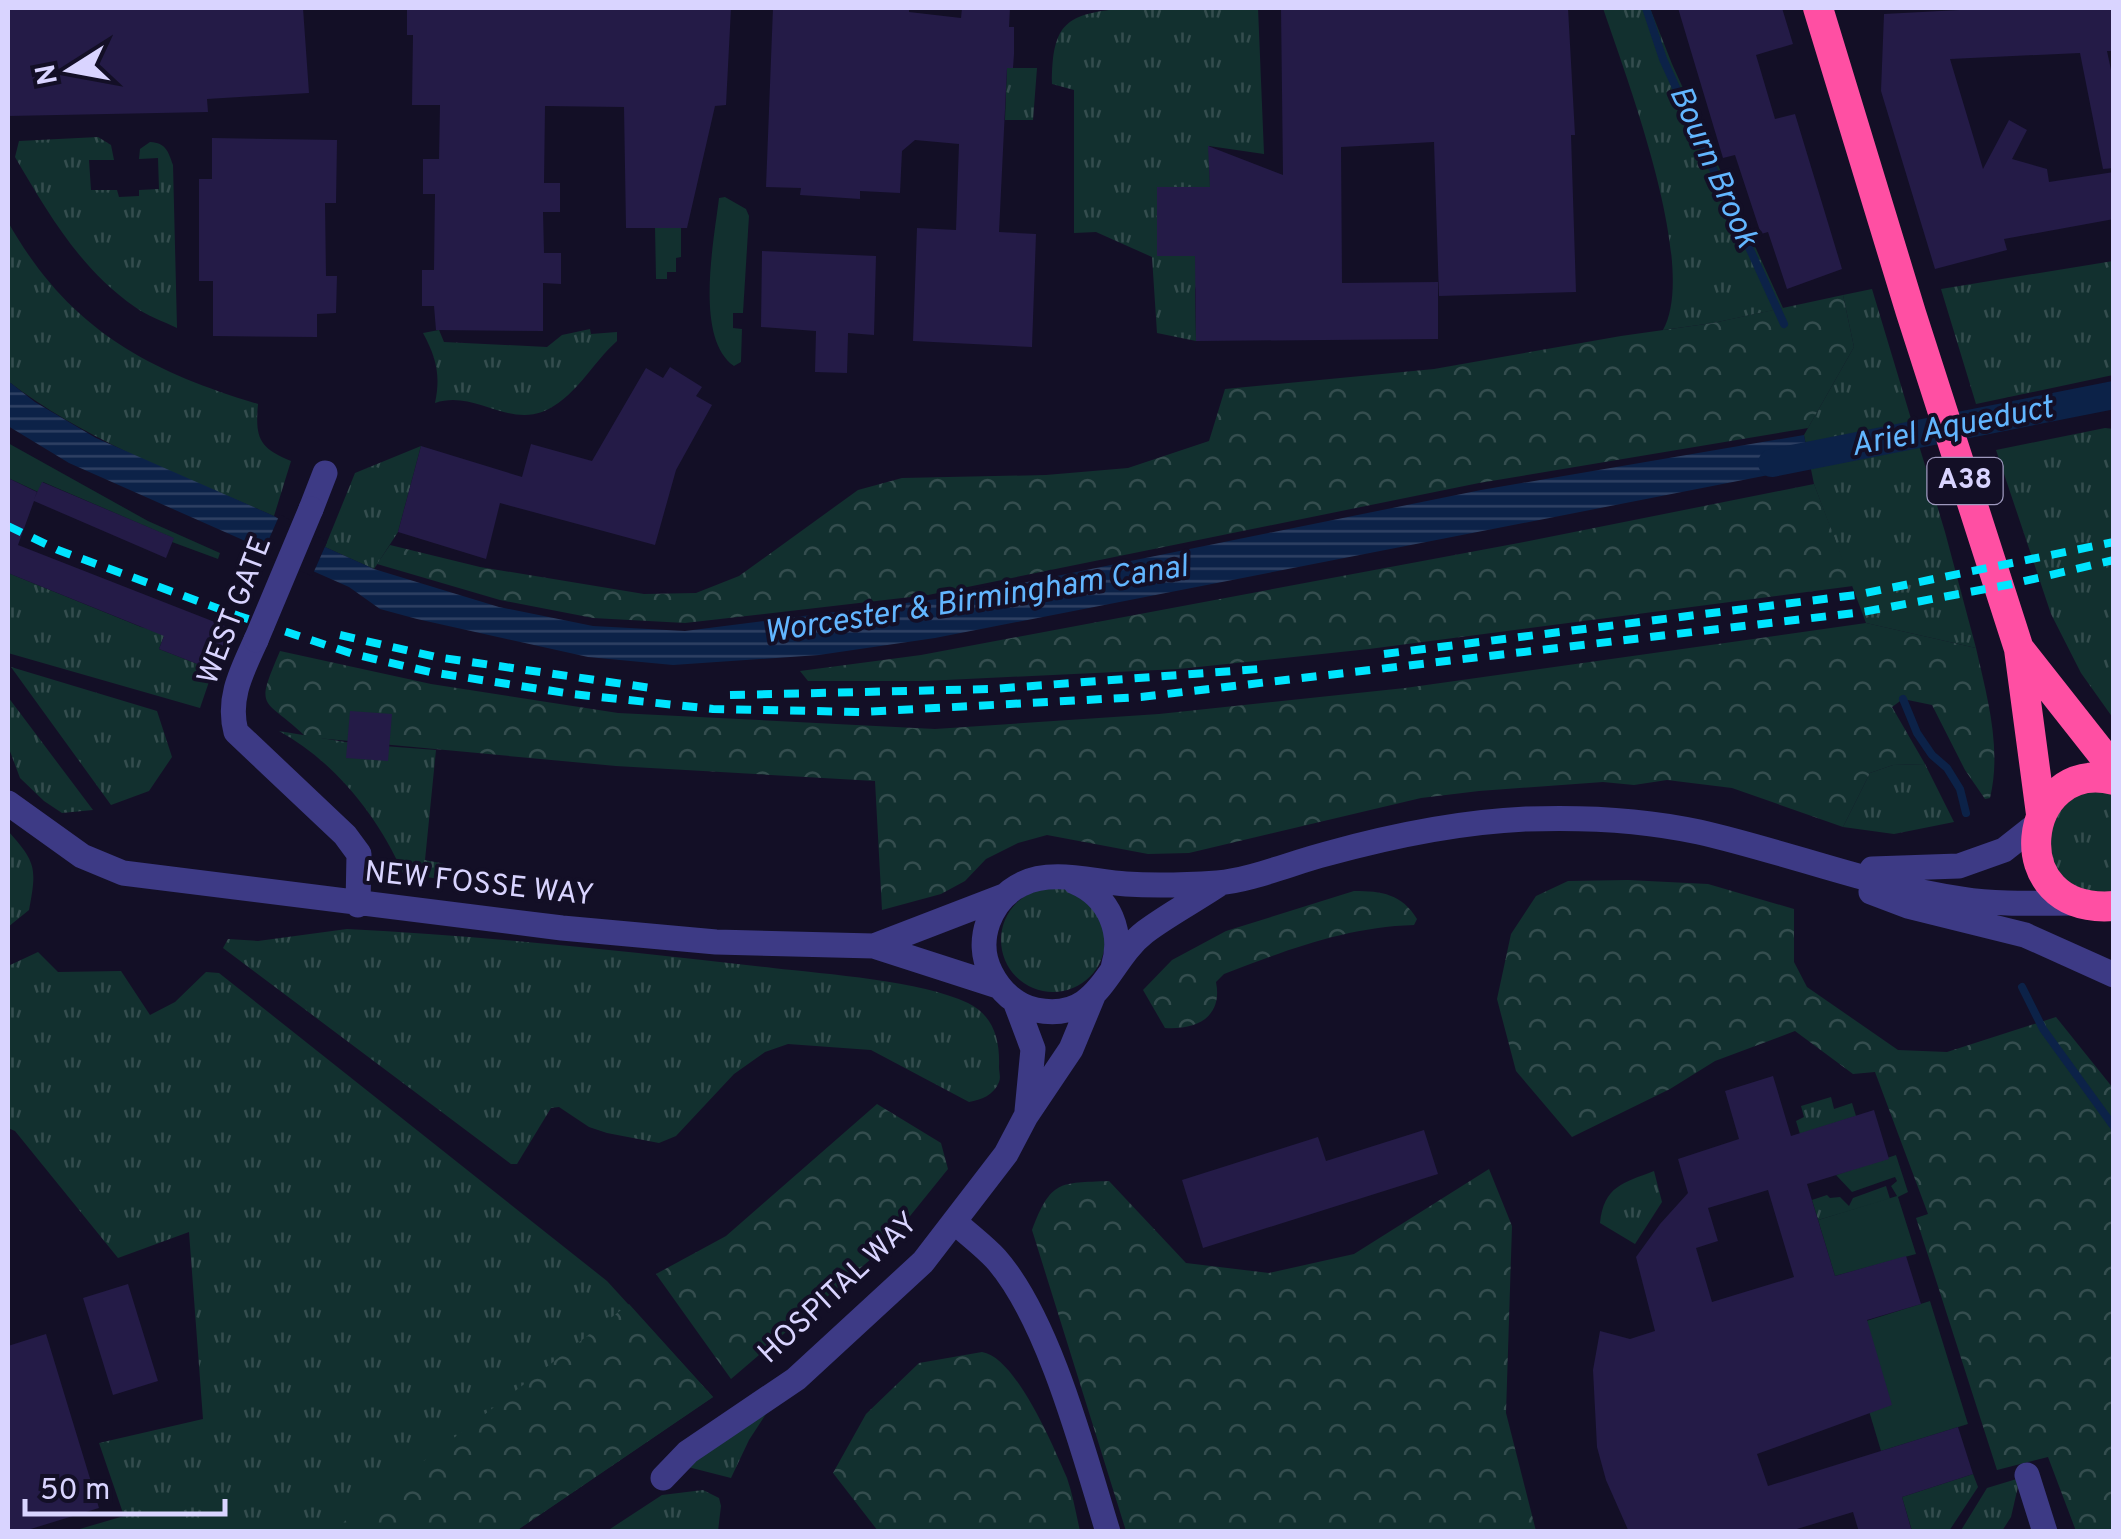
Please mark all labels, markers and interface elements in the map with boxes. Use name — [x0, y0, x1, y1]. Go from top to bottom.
north arrow — [20, 20, 120, 120]
text: N — [29, 61, 68, 88]
water label: Bourn Brook — [1658, 80, 1766, 255]
water label: Ariel Aqueduct — [1848, 389, 2058, 467]
road number: A38 — [1928, 458, 2002, 504]
street label: WEST GATE — [191, 532, 281, 690]
water label: Worcester & Birmingham Canal — [761, 547, 1193, 654]
street label: NEW FOSSE WAY — [363, 855, 595, 915]
street label: HOSPITAL WAY — [751, 1205, 927, 1373]
scale bar — [25, 1454, 225, 1516]
text: 50 m — [40, 1473, 110, 1510]

